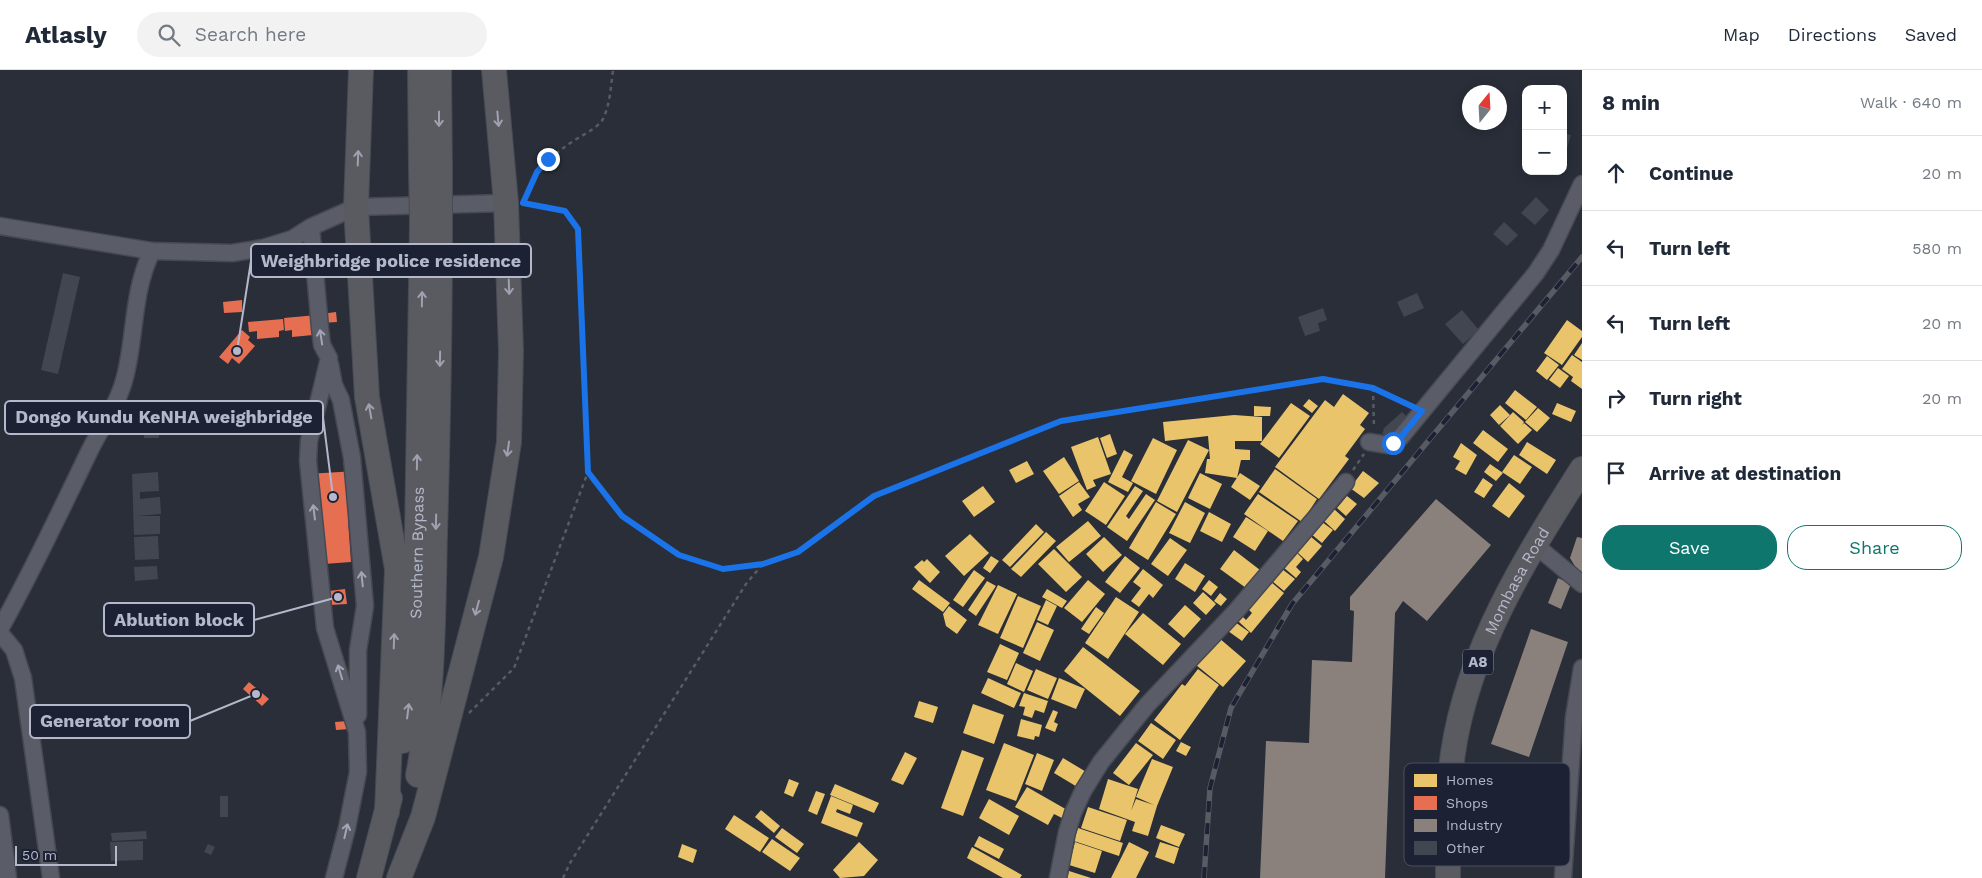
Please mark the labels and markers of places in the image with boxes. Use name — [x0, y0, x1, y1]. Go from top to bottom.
callout: Weighbridge police residence — [251, 244, 531, 277]
callout: Dongo Kundu KeNHA weighbridge — [5, 401, 323, 434]
callout: Ablution block — [104, 603, 254, 636]
callout: Generator room — [30, 705, 190, 738]

